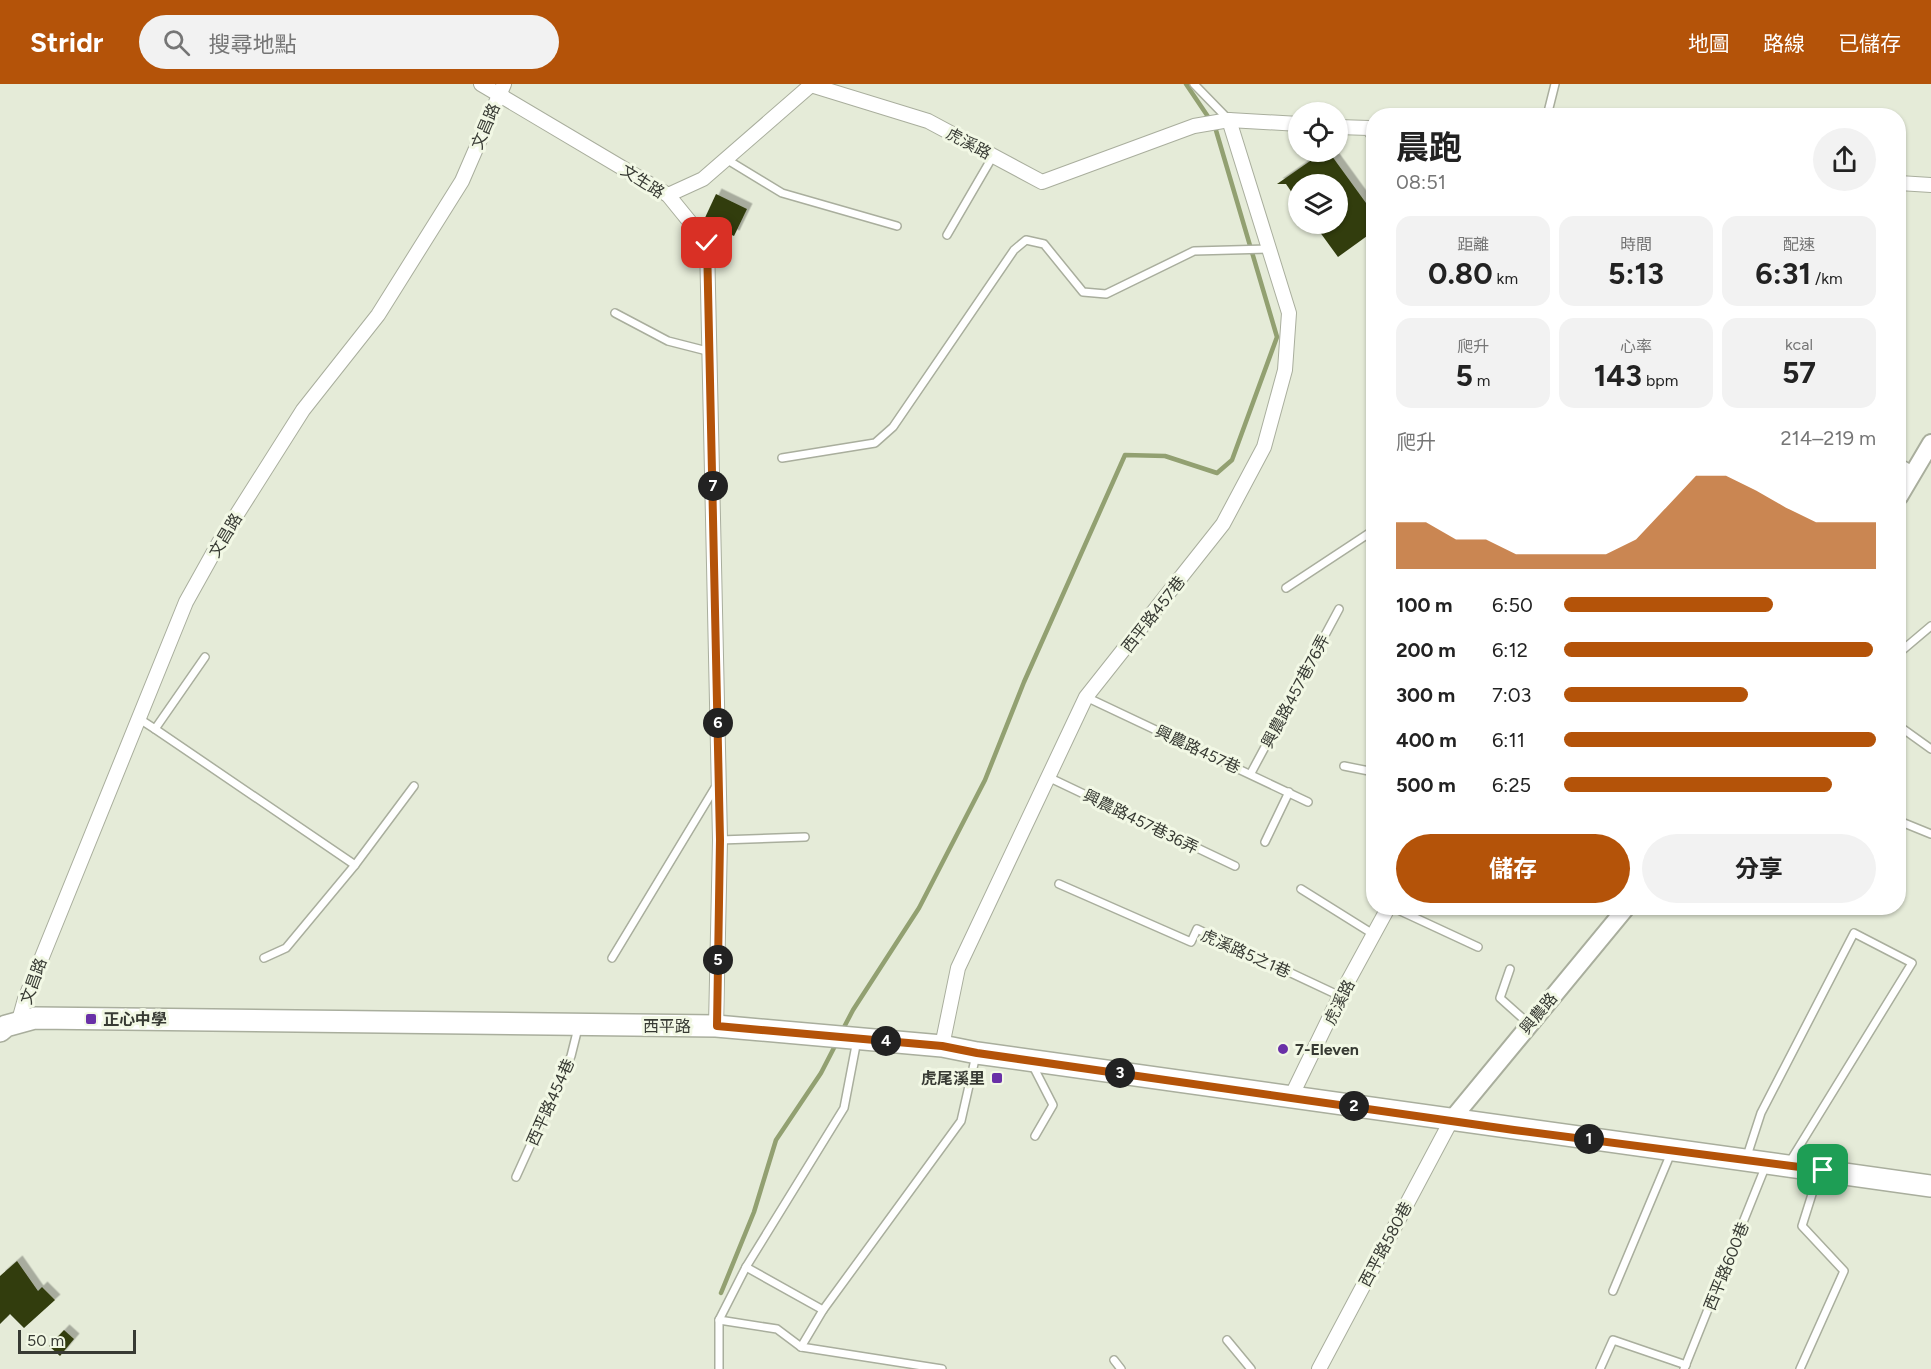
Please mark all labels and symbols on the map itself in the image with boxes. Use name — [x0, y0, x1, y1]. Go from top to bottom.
street label: 文昌路 — [467, 100, 504, 152]
street label: 虎溪路 — [943, 124, 994, 163]
street label: 文生路 — [617, 161, 668, 202]
pin — [681, 217, 732, 268]
pin: 7 — [698, 471, 728, 501]
street label: 文昌路 — [205, 510, 246, 561]
street label: 西平路457巷 — [1118, 572, 1189, 656]
street label: 興農路457巷76弄 — [1258, 631, 1333, 751]
pin: 6 — [703, 708, 733, 738]
street label: 興農路457巷 — [1152, 721, 1243, 777]
street label: 興農路457巷36弄 — [1080, 785, 1201, 857]
street label: 虎溪路5之1巷 — [1198, 925, 1293, 982]
pin: 5 — [703, 945, 733, 975]
street label: 文昌路 — [16, 955, 51, 1007]
street label: 虎溪路 — [1320, 976, 1359, 1028]
street label: 興農路 — [1516, 989, 1561, 1038]
place label: 正心中學 — [103, 1010, 167, 1029]
marker: 正心中學 — [84, 1012, 98, 1026]
street label: 西平路 — [643, 1017, 691, 1036]
pin: 4 — [871, 1026, 901, 1056]
place label: 7-Eleven — [1295, 1040, 1359, 1059]
marker: 7-Eleven — [1276, 1042, 1290, 1056]
street label: 西平路454巷 — [523, 1056, 578, 1149]
pin: 3 — [1105, 1058, 1135, 1088]
place label: 虎尾溪里 — [921, 1069, 985, 1088]
marker: 虎尾溪里 — [990, 1071, 1004, 1085]
pin: 2 — [1339, 1091, 1369, 1121]
pin: 1 — [1574, 1124, 1604, 1154]
pin — [1797, 1144, 1848, 1195]
street label: 西平路580巷 — [1355, 1199, 1416, 1290]
street label: 西平路600巷 — [1700, 1219, 1753, 1313]
scale bar — [18, 1327, 136, 1354]

